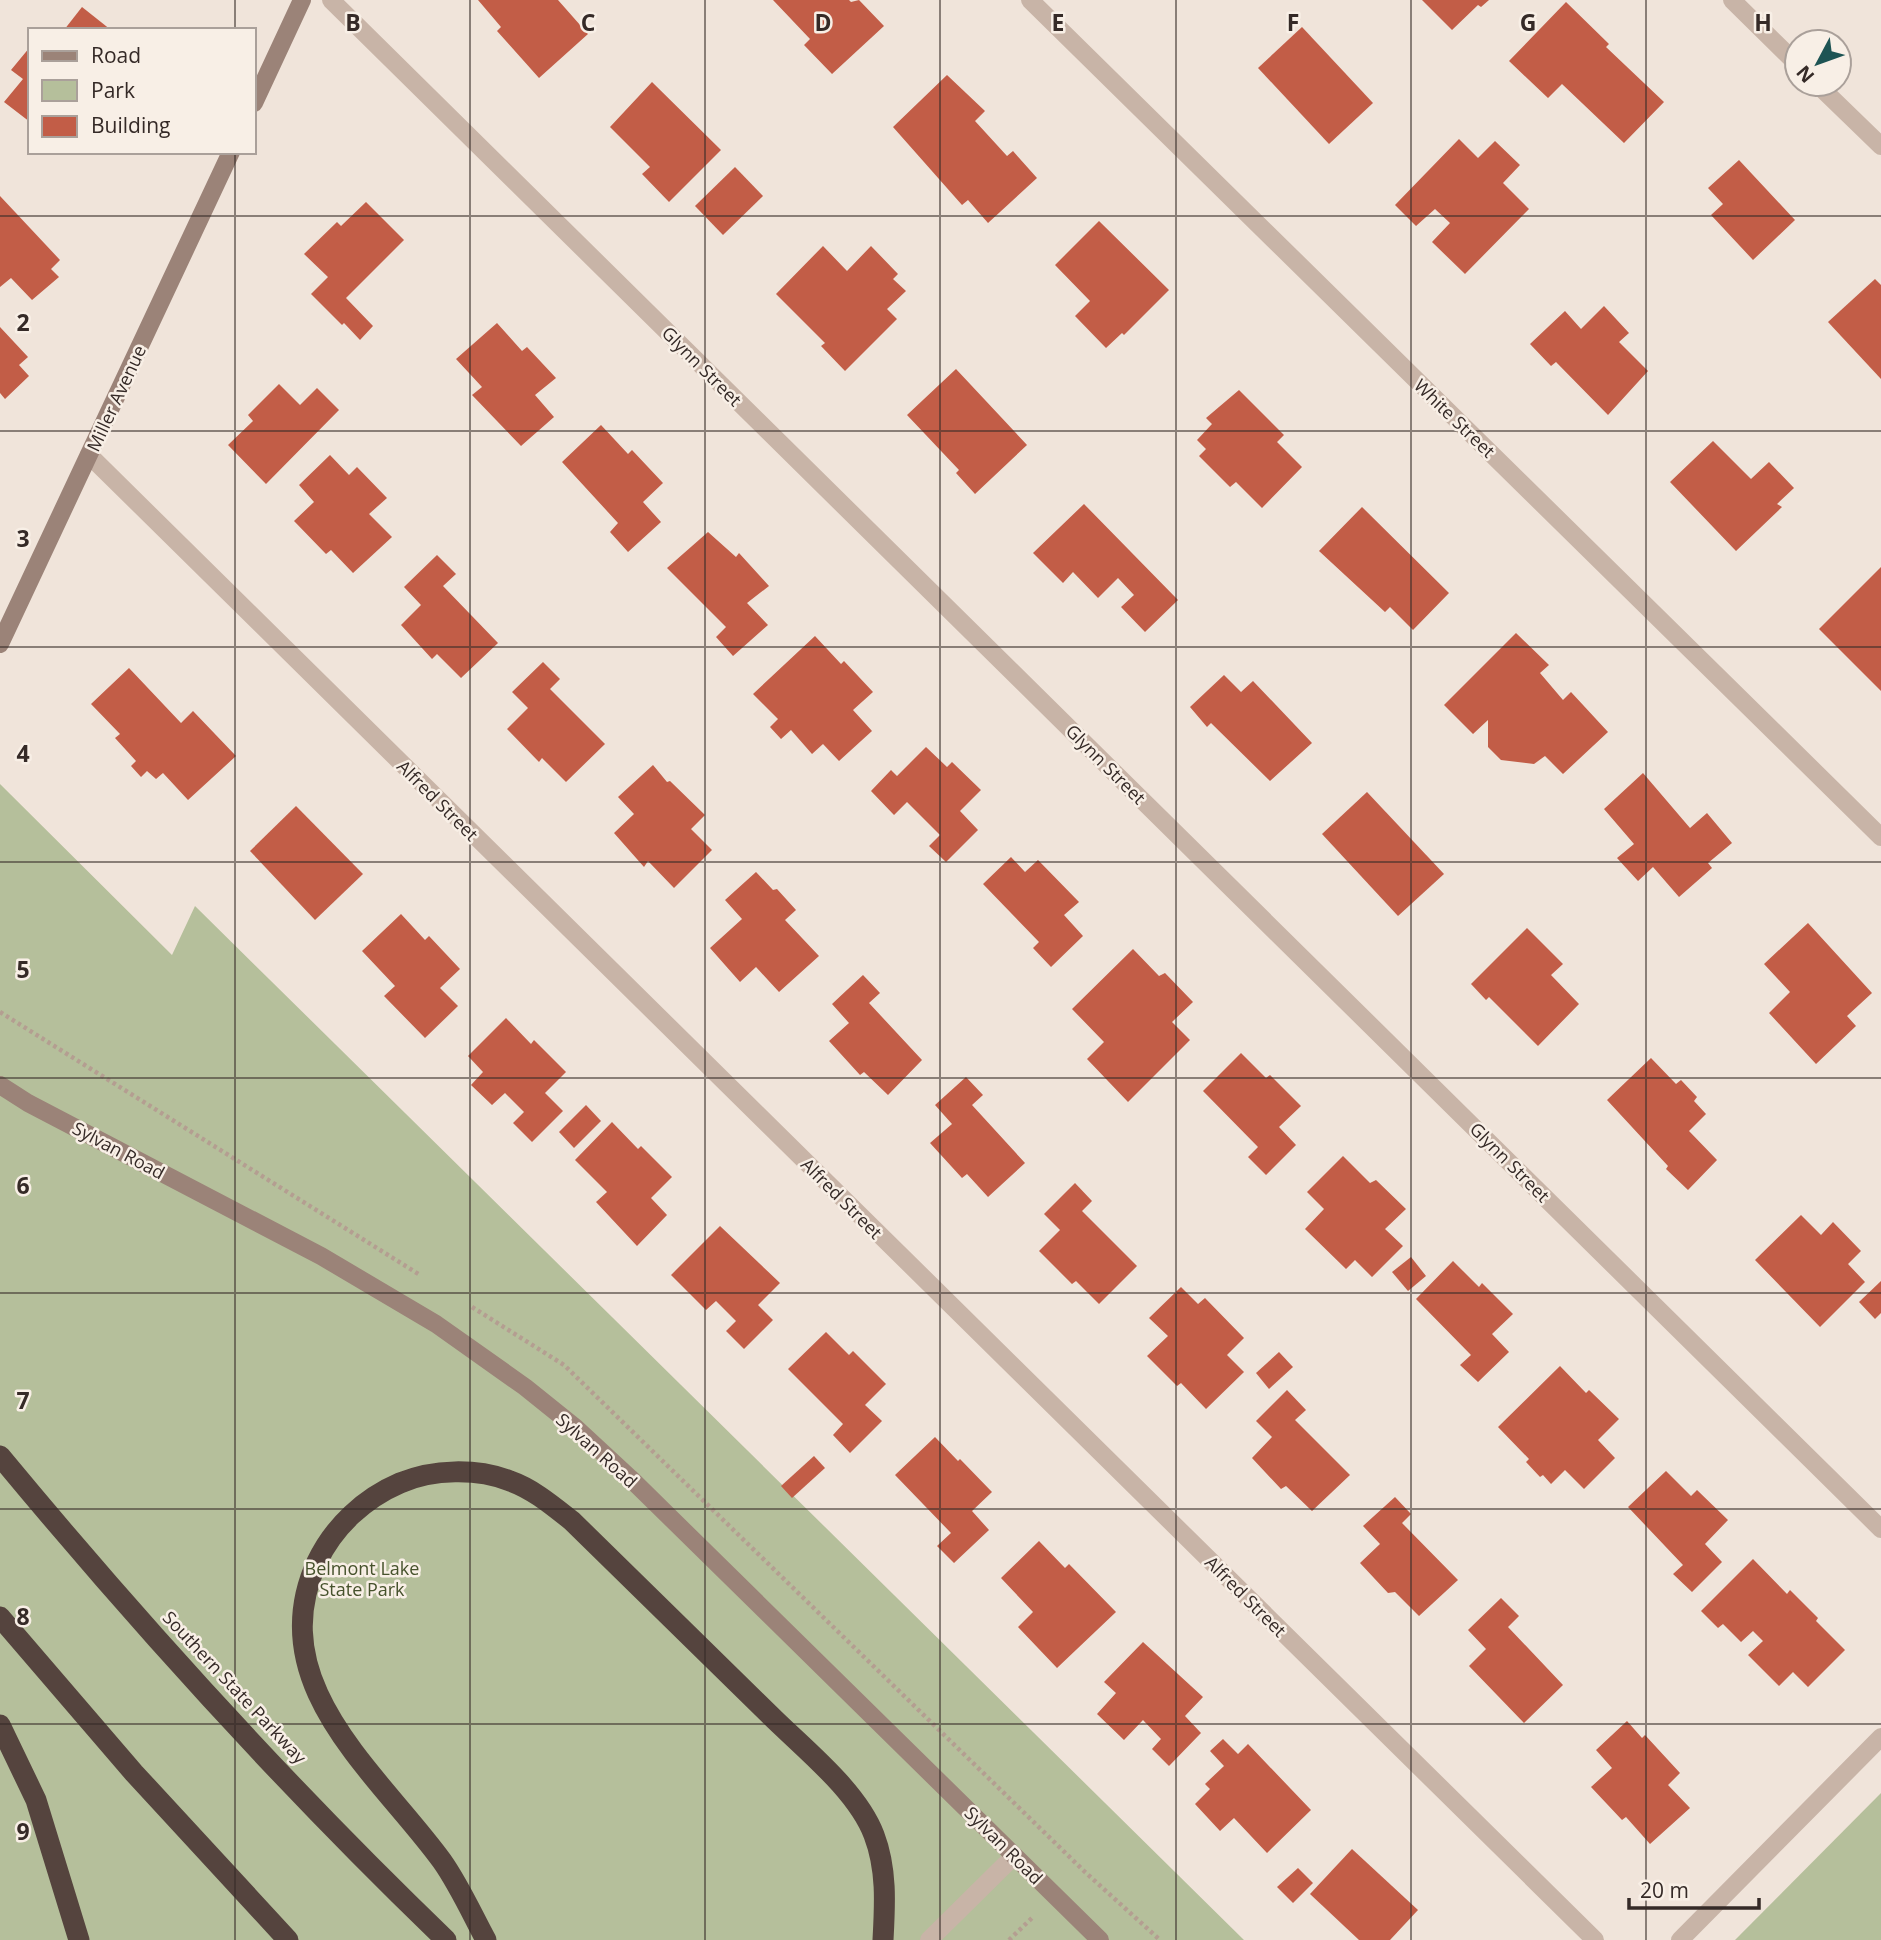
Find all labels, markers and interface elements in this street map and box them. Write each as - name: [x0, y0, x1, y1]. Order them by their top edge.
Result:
- text: B: [345, 6, 361, 38]
- text: C: [581, 6, 595, 38]
- text: D: [814, 6, 832, 38]
- text: E: [1052, 6, 1064, 38]
- text: F: [1287, 6, 1299, 38]
- text: G: [1520, 6, 1536, 38]
- text: H: [1754, 6, 1772, 38]
- legend: [28, 28, 256, 154]
- north arrow: [1783, 28, 1853, 98]
- text: Road: [91, 41, 141, 69]
- text: N: [1790, 60, 1820, 89]
- text: Park: [91, 76, 135, 104]
- text: Building: [91, 111, 170, 139]
- text: 2: [16, 306, 30, 338]
- street label: Glynn Street: [657, 321, 747, 411]
- street label: Miller Avenue: [81, 341, 151, 455]
- street label: White Street: [1409, 373, 1501, 463]
- text: 3: [16, 522, 30, 554]
- street label: Glynn Street: [1061, 719, 1151, 809]
- text: 4: [16, 737, 30, 769]
- street label: Alfred Street: [392, 754, 484, 846]
- text: 5: [16, 953, 30, 985]
- street label: Sylvan Road: [69, 1116, 169, 1184]
- street label: Glynn Street: [1465, 1117, 1555, 1207]
- street label: Alfred Street: [796, 1152, 888, 1244]
- text: 6: [16, 1169, 30, 1201]
- text: 7: [16, 1384, 30, 1416]
- street label: Sylvan Road: [551, 1407, 643, 1493]
- street label: Alfred Street: [1200, 1550, 1292, 1642]
- park label: Belmont Lake State Park: [305, 1556, 419, 1601]
- text: 8: [16, 1600, 30, 1632]
- street label: Southern State Parkway: [158, 1606, 313, 1769]
- street label: Sylvan Road: [960, 1801, 1048, 1889]
- text: 9: [16, 1815, 30, 1847]
- scale bar: [1629, 1867, 1758, 1911]
- text: 20 m: [1640, 1876, 1689, 1904]

